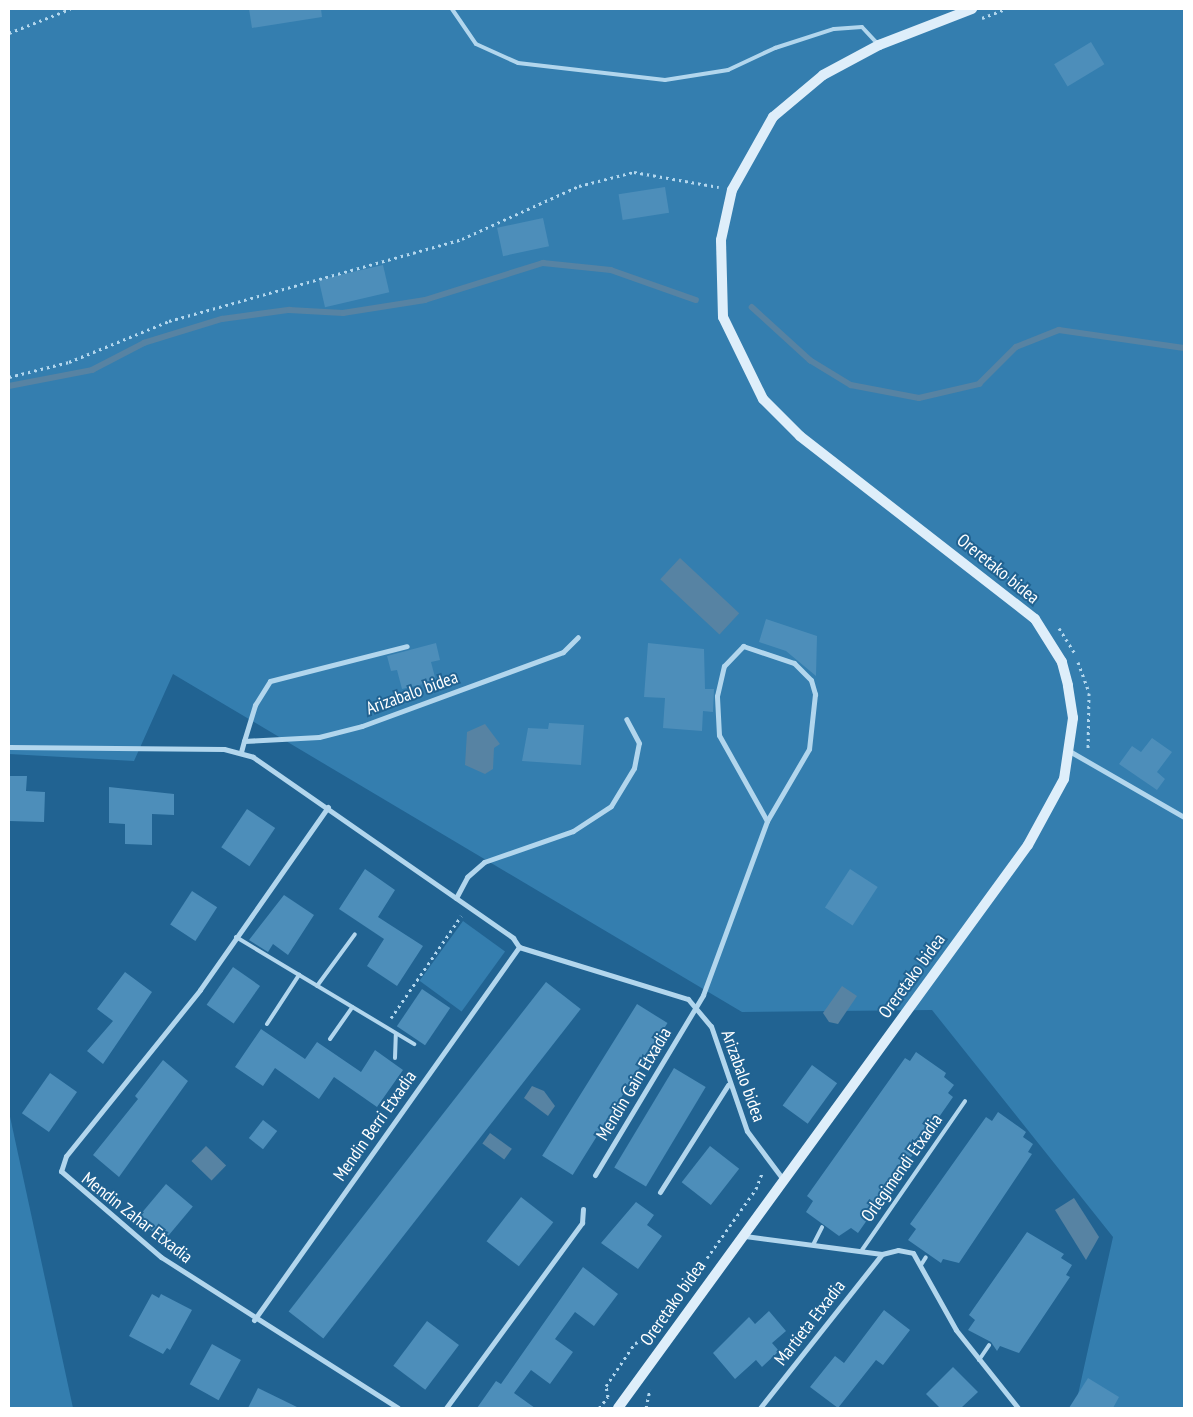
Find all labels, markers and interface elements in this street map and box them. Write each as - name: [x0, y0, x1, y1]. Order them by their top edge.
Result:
- street label: Oreretako bidea: [953, 529, 1043, 609]
- street label: Arizabalo bidea: [363, 666, 461, 720]
- street label: Oreretako bidea: [874, 929, 950, 1023]
- street label: Mendin Gain Etxadia: [592, 1024, 676, 1144]
- street label: Arizabalo bidea: [716, 1027, 770, 1125]
- street label: Mendin Berri Etxadia: [329, 1067, 421, 1185]
- street label: Orlegimendi Etxadia: [857, 1110, 947, 1226]
- street label: Mendin Zahar Etxadia: [77, 1168, 197, 1268]
- street label: Oreretako bidea: [636, 1256, 710, 1350]
- street label: Martieta Etxadia: [770, 1276, 850, 1370]

